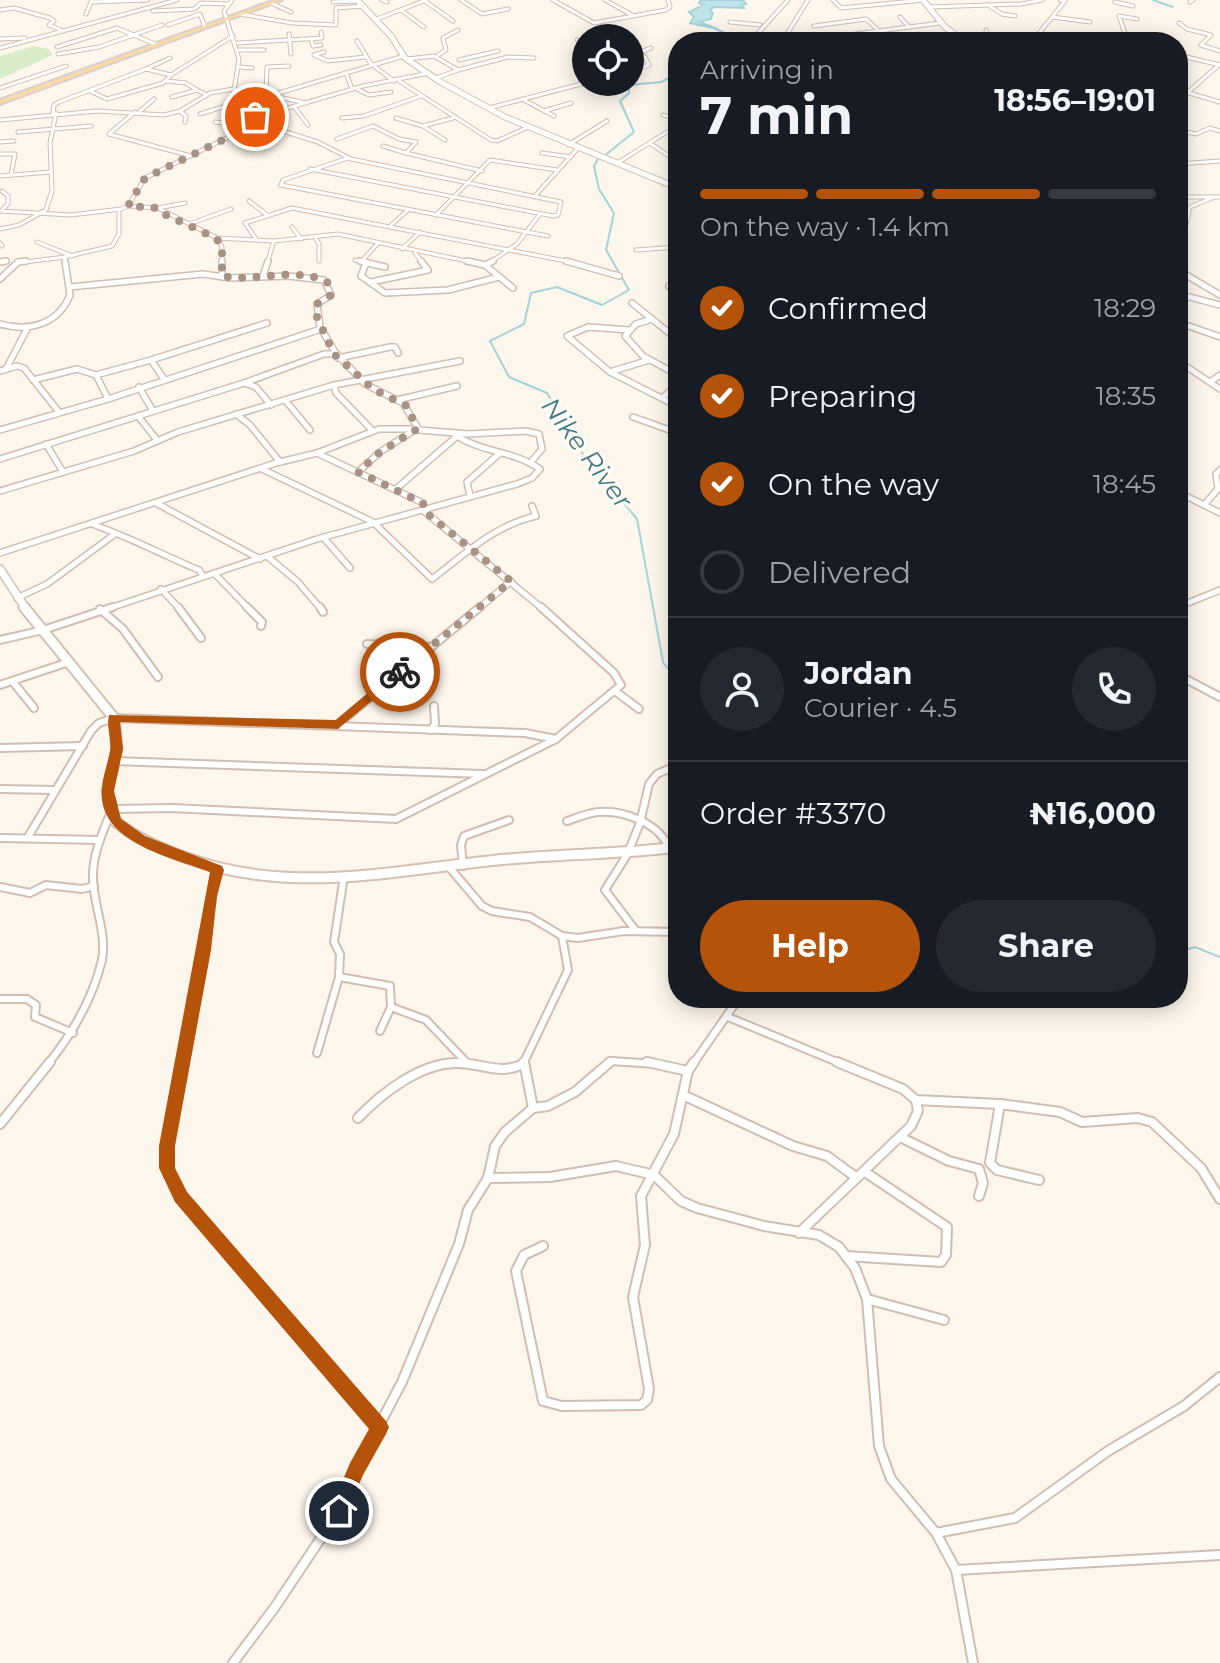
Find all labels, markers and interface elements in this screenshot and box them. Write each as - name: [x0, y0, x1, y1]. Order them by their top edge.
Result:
- map controls: [572, 24, 644, 96]
- button: locate: [572, 24, 644, 96]
- text: Arriving in: [700, 54, 834, 86]
- text: 18:56–19:01: [994, 82, 1156, 119]
- pin: [221, 83, 289, 151]
- text: 7 min: [700, 84, 853, 147]
- icon: bag: [233, 95, 277, 139]
- text: On the way · 1.4 km: [700, 211, 950, 243]
- icon: check: [700, 286, 744, 330]
- text: Confirmed: [768, 290, 928, 327]
- text: 18:29: [1094, 292, 1156, 324]
- icon: check: [700, 374, 744, 418]
- text: Preparing: [768, 378, 917, 415]
- text: 18:35: [1095, 380, 1156, 412]
- water label: Nike River: [535, 391, 640, 515]
- icon: check: [700, 462, 744, 506]
- text: On the way: [768, 466, 939, 503]
- text: 18:45: [1093, 468, 1156, 500]
- text: Delivered: [768, 554, 911, 591]
- courier: [360, 632, 440, 712]
- button: person: [700, 647, 784, 731]
- button: phone: [1072, 647, 1156, 731]
- icon: bike: [378, 650, 422, 694]
- text: Jordan: [804, 655, 913, 692]
- text: Courier · 4.5: [804, 692, 957, 724]
- text: Order #3370: [700, 795, 886, 832]
- text: ₦16,000: [1029, 795, 1156, 832]
- button: Help: [700, 900, 920, 992]
- button: Share: [936, 900, 1156, 992]
- pin: [305, 1477, 373, 1545]
- icon: home: [317, 1489, 361, 1533]

